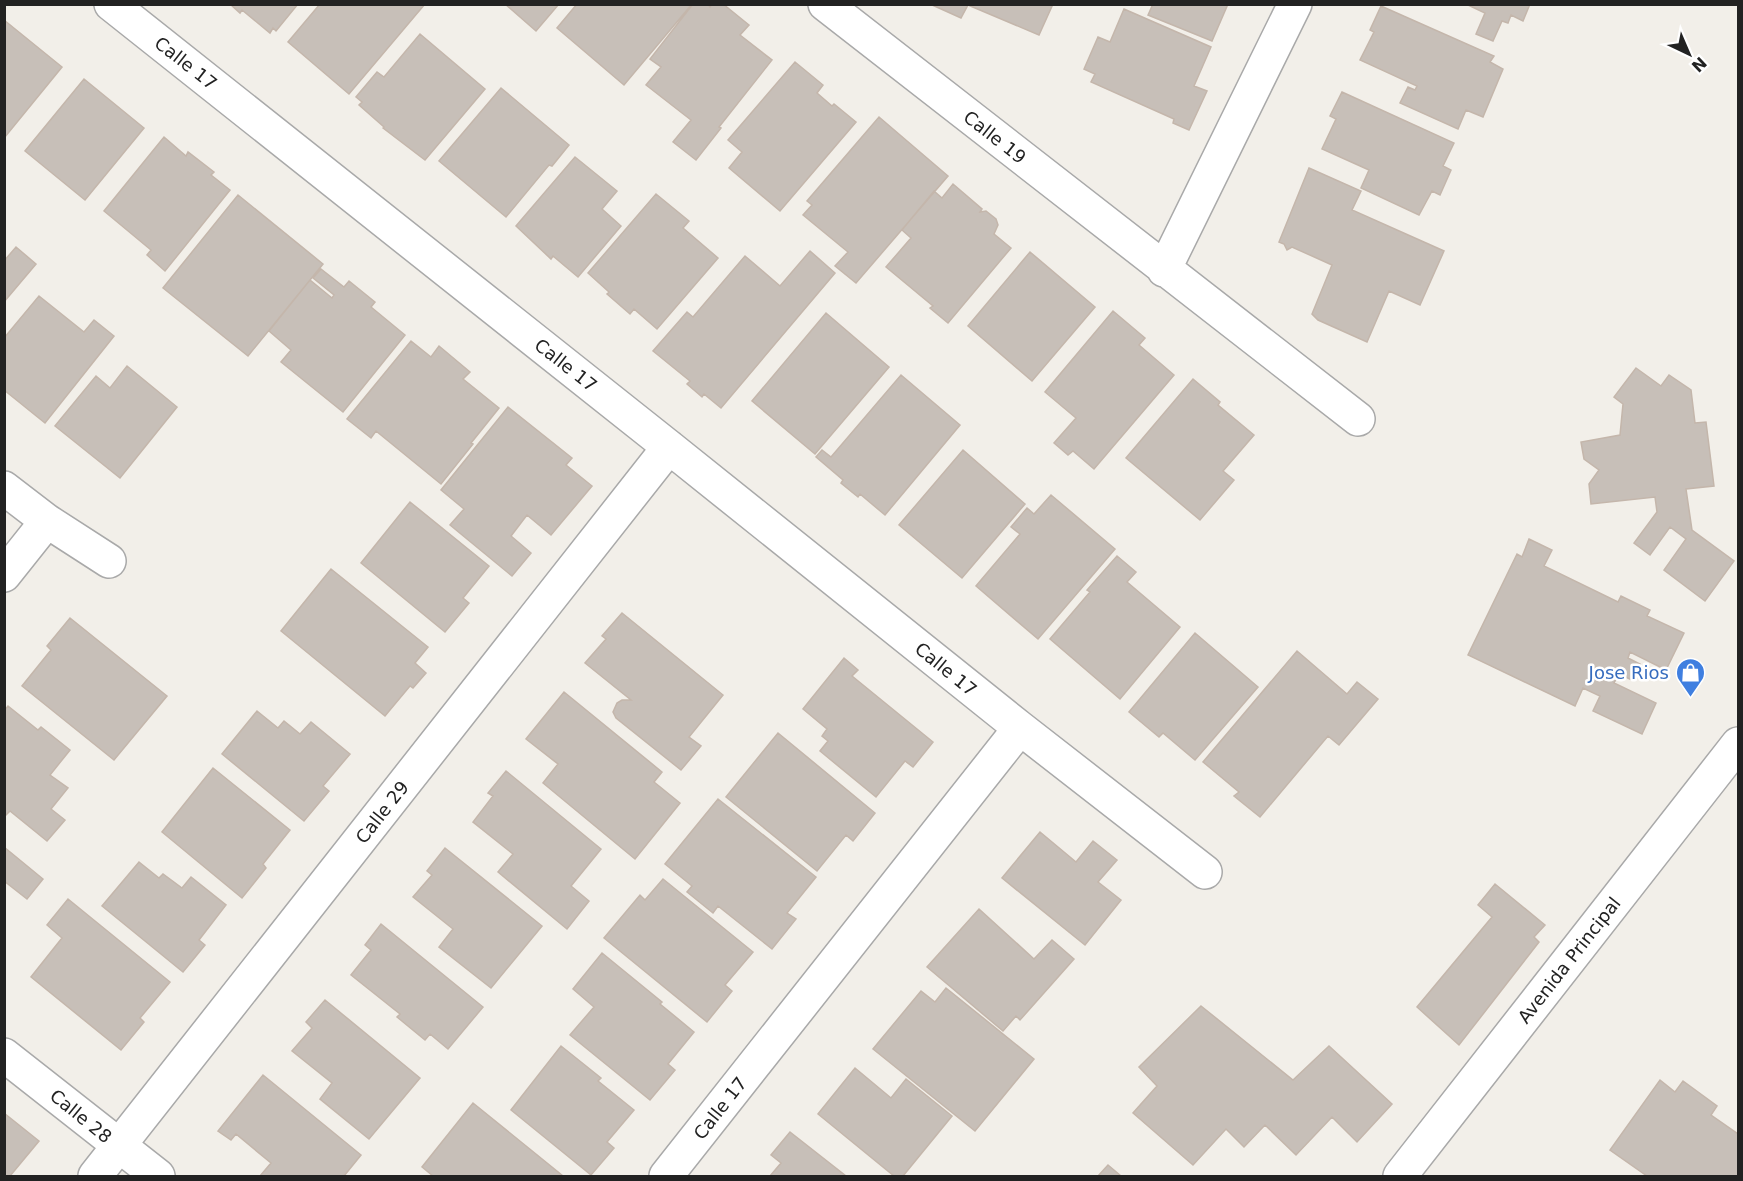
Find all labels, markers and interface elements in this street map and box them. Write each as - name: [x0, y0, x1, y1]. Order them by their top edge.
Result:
- north arrow: [1659, 24, 1719, 84]
- street label: Calle 17: [151, 32, 221, 94]
- text: N: [1688, 53, 1710, 76]
- street label: Calle 19: [960, 106, 1030, 168]
- street label: Calle 17: [531, 334, 601, 396]
- street label: Calle 17: [911, 638, 981, 700]
- shop icon: Jose Rios: [1674, 656, 1706, 698]
- place label: Jose Rios: [1588, 662, 1669, 683]
- street label: Calle 29: [351, 777, 413, 847]
- street label: Avenida Principal: [1513, 893, 1625, 1027]
- street label: Calle 17: [689, 1073, 751, 1143]
- street label: Calle 28: [46, 1085, 116, 1147]

